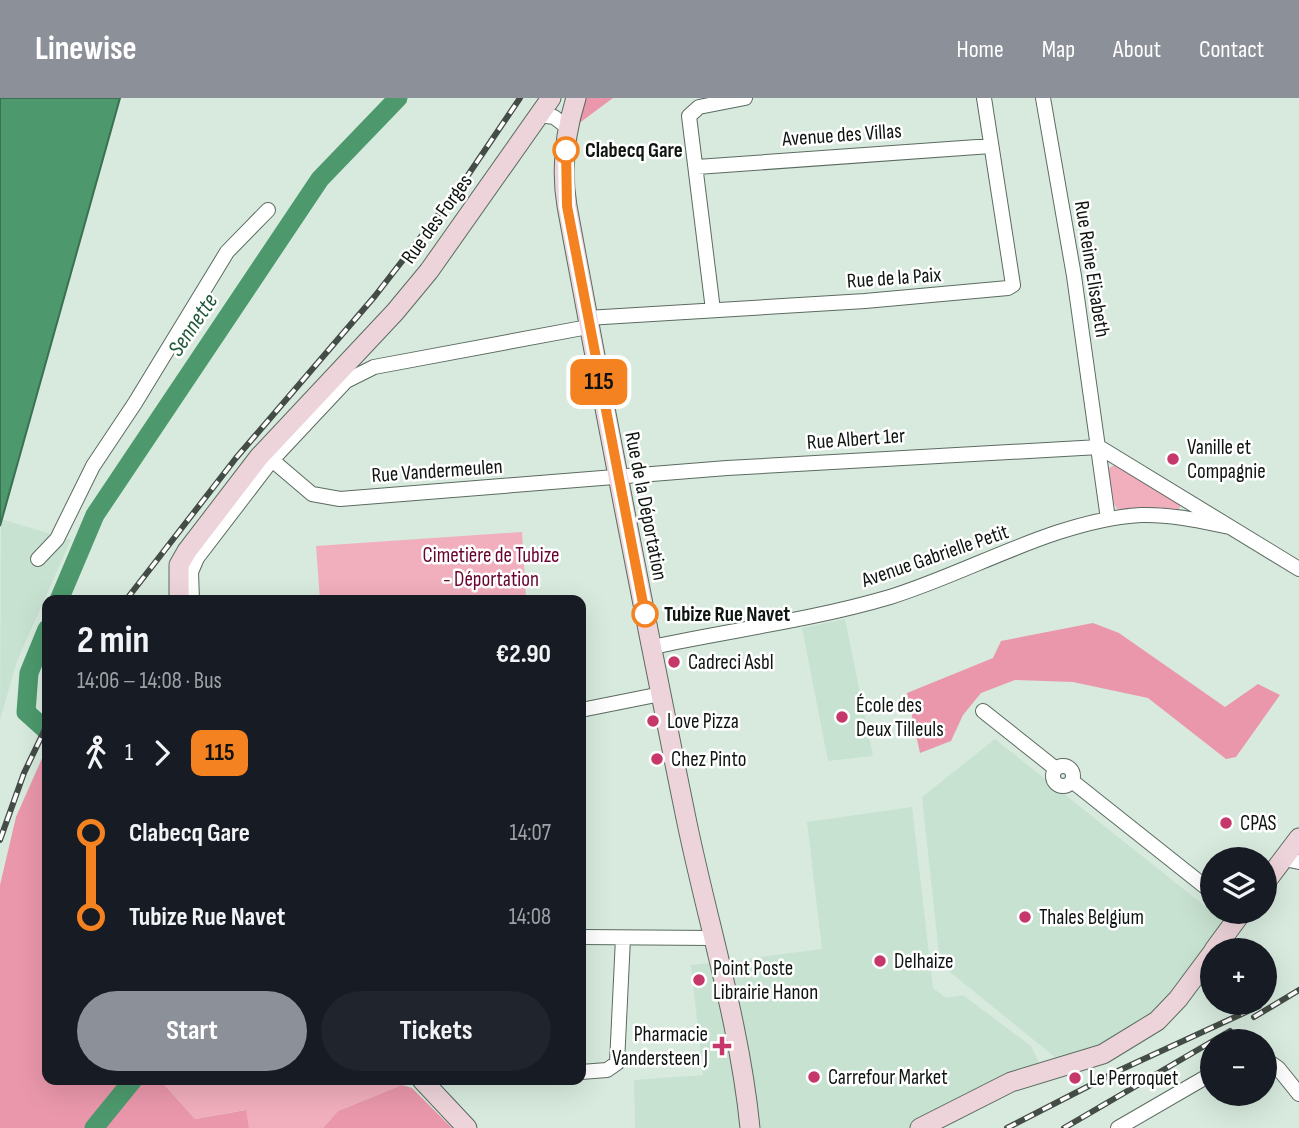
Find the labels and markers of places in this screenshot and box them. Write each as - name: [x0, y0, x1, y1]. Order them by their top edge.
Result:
- marker: Clabecq Gare: [553, 137, 579, 163]
- place label: Clabecq Gare: [585, 138, 683, 163]
- place label: Vanille et Compagnie: [1187, 435, 1266, 484]
- marker: Vanille et Compagnie: [1165, 451, 1181, 467]
- marker: Tubize Rue Navet: [632, 601, 658, 627]
- place label: Tubize Rue Navet: [664, 602, 790, 627]
- place label: Cadreci Asbl: [688, 650, 774, 675]
- marker: Cadreci Asbl: [666, 654, 682, 670]
- place label: École des Deux Tilleuls: [856, 693, 944, 742]
- place label: Love Pizza: [667, 709, 739, 734]
- marker: École des Deux Tilleuls: [834, 709, 850, 725]
- marker: Love Pizza: [645, 713, 661, 729]
- place label: Chez Pinto: [671, 747, 746, 772]
- marker: Chez Pinto: [649, 751, 665, 767]
- place label: CPAS: [1240, 811, 1277, 836]
- marker: CPAS: [1218, 815, 1234, 831]
- place label: Thales Belgium: [1039, 905, 1144, 930]
- marker: Thales Belgium: [1017, 909, 1033, 925]
- place label: Delhaize: [894, 949, 953, 974]
- marker: Delhaize: [872, 953, 888, 969]
- place label: Point Poste Librairie Hanon: [713, 956, 818, 1005]
- marker: Point Poste Librairie Hanon: [691, 972, 707, 988]
- place label: Pharmacie Vandersteen J: [612, 1022, 708, 1071]
- marker: Pharmacie Vandersteen J: [714, 1038, 730, 1054]
- place label: Carrefour Market: [828, 1065, 948, 1090]
- place label: Le Perroquet: [1089, 1066, 1178, 1091]
- marker: Carrefour Market: [806, 1069, 822, 1085]
- marker: Le Perroquet: [1067, 1070, 1083, 1086]

